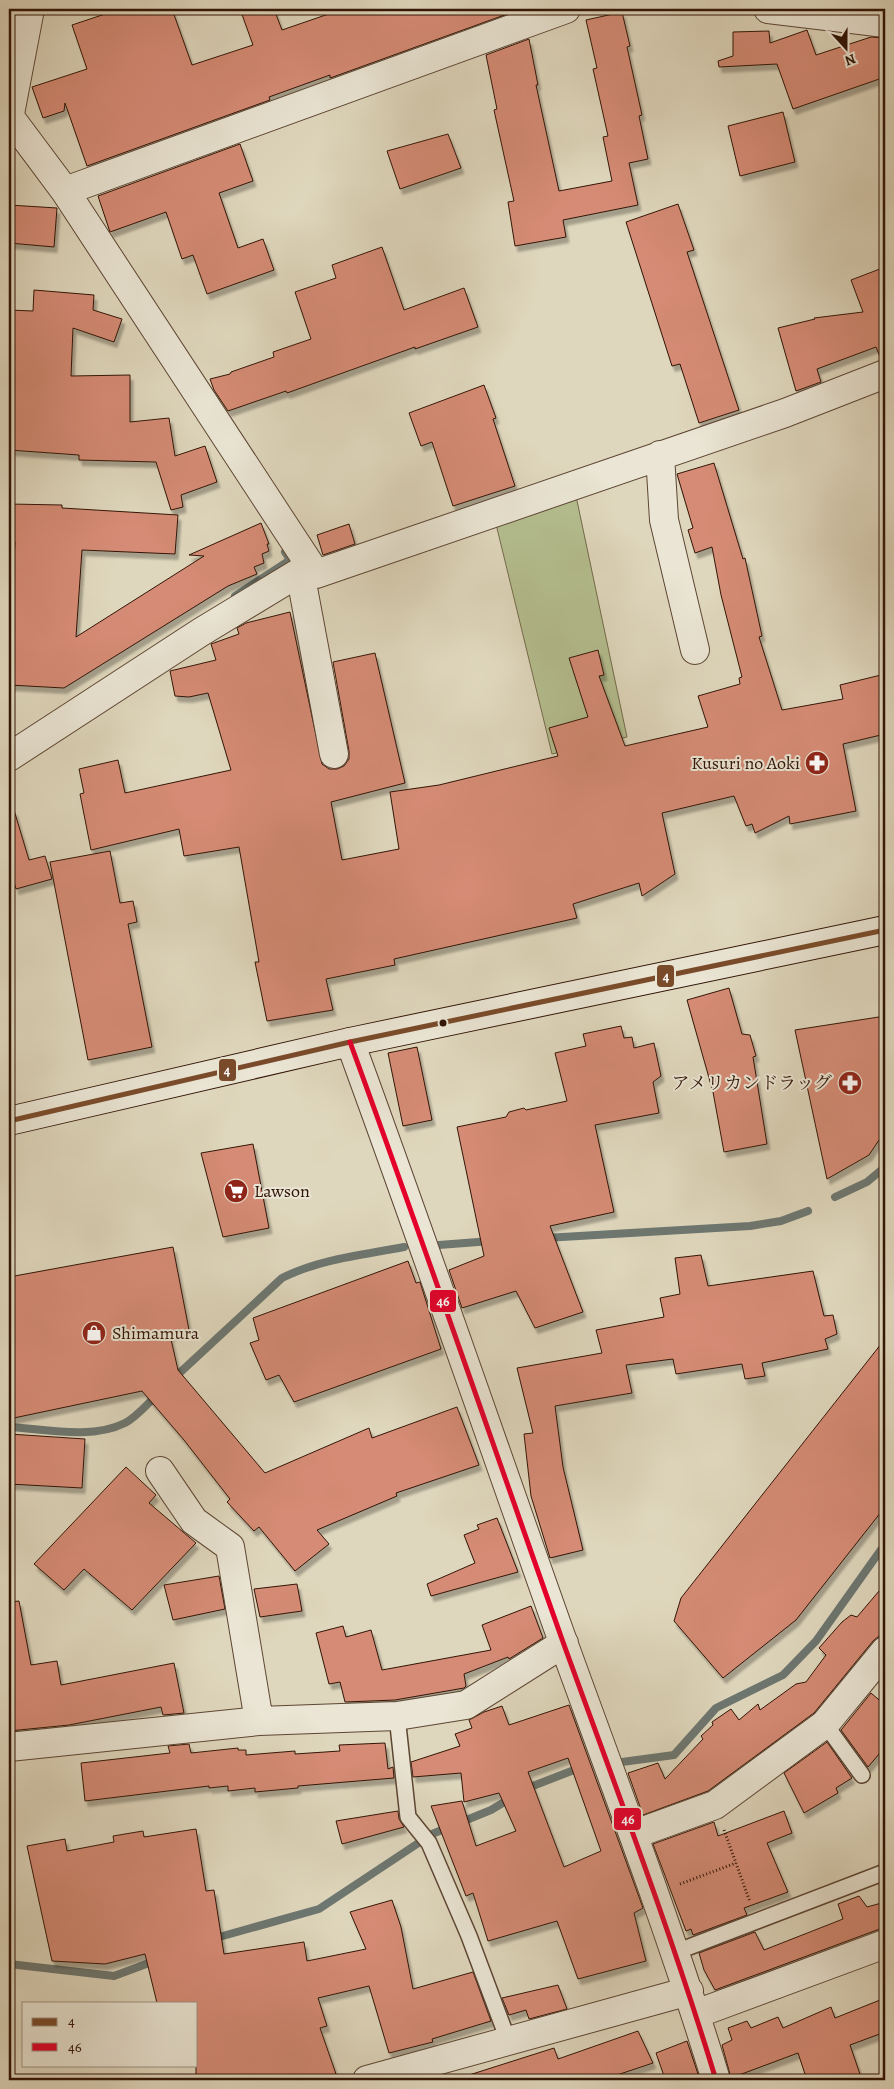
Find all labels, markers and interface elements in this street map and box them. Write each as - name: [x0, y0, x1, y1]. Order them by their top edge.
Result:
- north arrow: [822, 22, 872, 72]
- text: N: [842, 49, 859, 70]
- pharmacy icon: Kusuri no Aoki: [804, 750, 830, 776]
- place label: Kusuri no Aoki: [691, 751, 800, 775]
- line badge: 4: [656, 964, 675, 988]
- text: 4: [663, 967, 670, 986]
- unlabelled marker: [438, 1018, 448, 1028]
- line badge: 4: [218, 1058, 237, 1082]
- text: 4: [224, 1061, 231, 1080]
- pharmacy icon: アメリカンドラッグ: [837, 1070, 863, 1096]
- place label: アメリカンドラッグ: [672, 1071, 832, 1095]
- supermarket icon: Lawson: [223, 1178, 249, 1204]
- place label: Lawson: [254, 1179, 310, 1203]
- line badge: 46: [429, 1289, 457, 1313]
- text: 46: [436, 1292, 450, 1311]
- shop icon: Shimamura: [81, 1320, 107, 1346]
- place label: Shimamura: [112, 1321, 200, 1345]
- line badge: 46: [613, 1807, 642, 1831]
- text: 46: [621, 1810, 635, 1829]
- legend: [22, 2002, 198, 2066]
- text: 4: [68, 2011, 75, 2031]
- text: 46: [68, 2037, 82, 2057]

